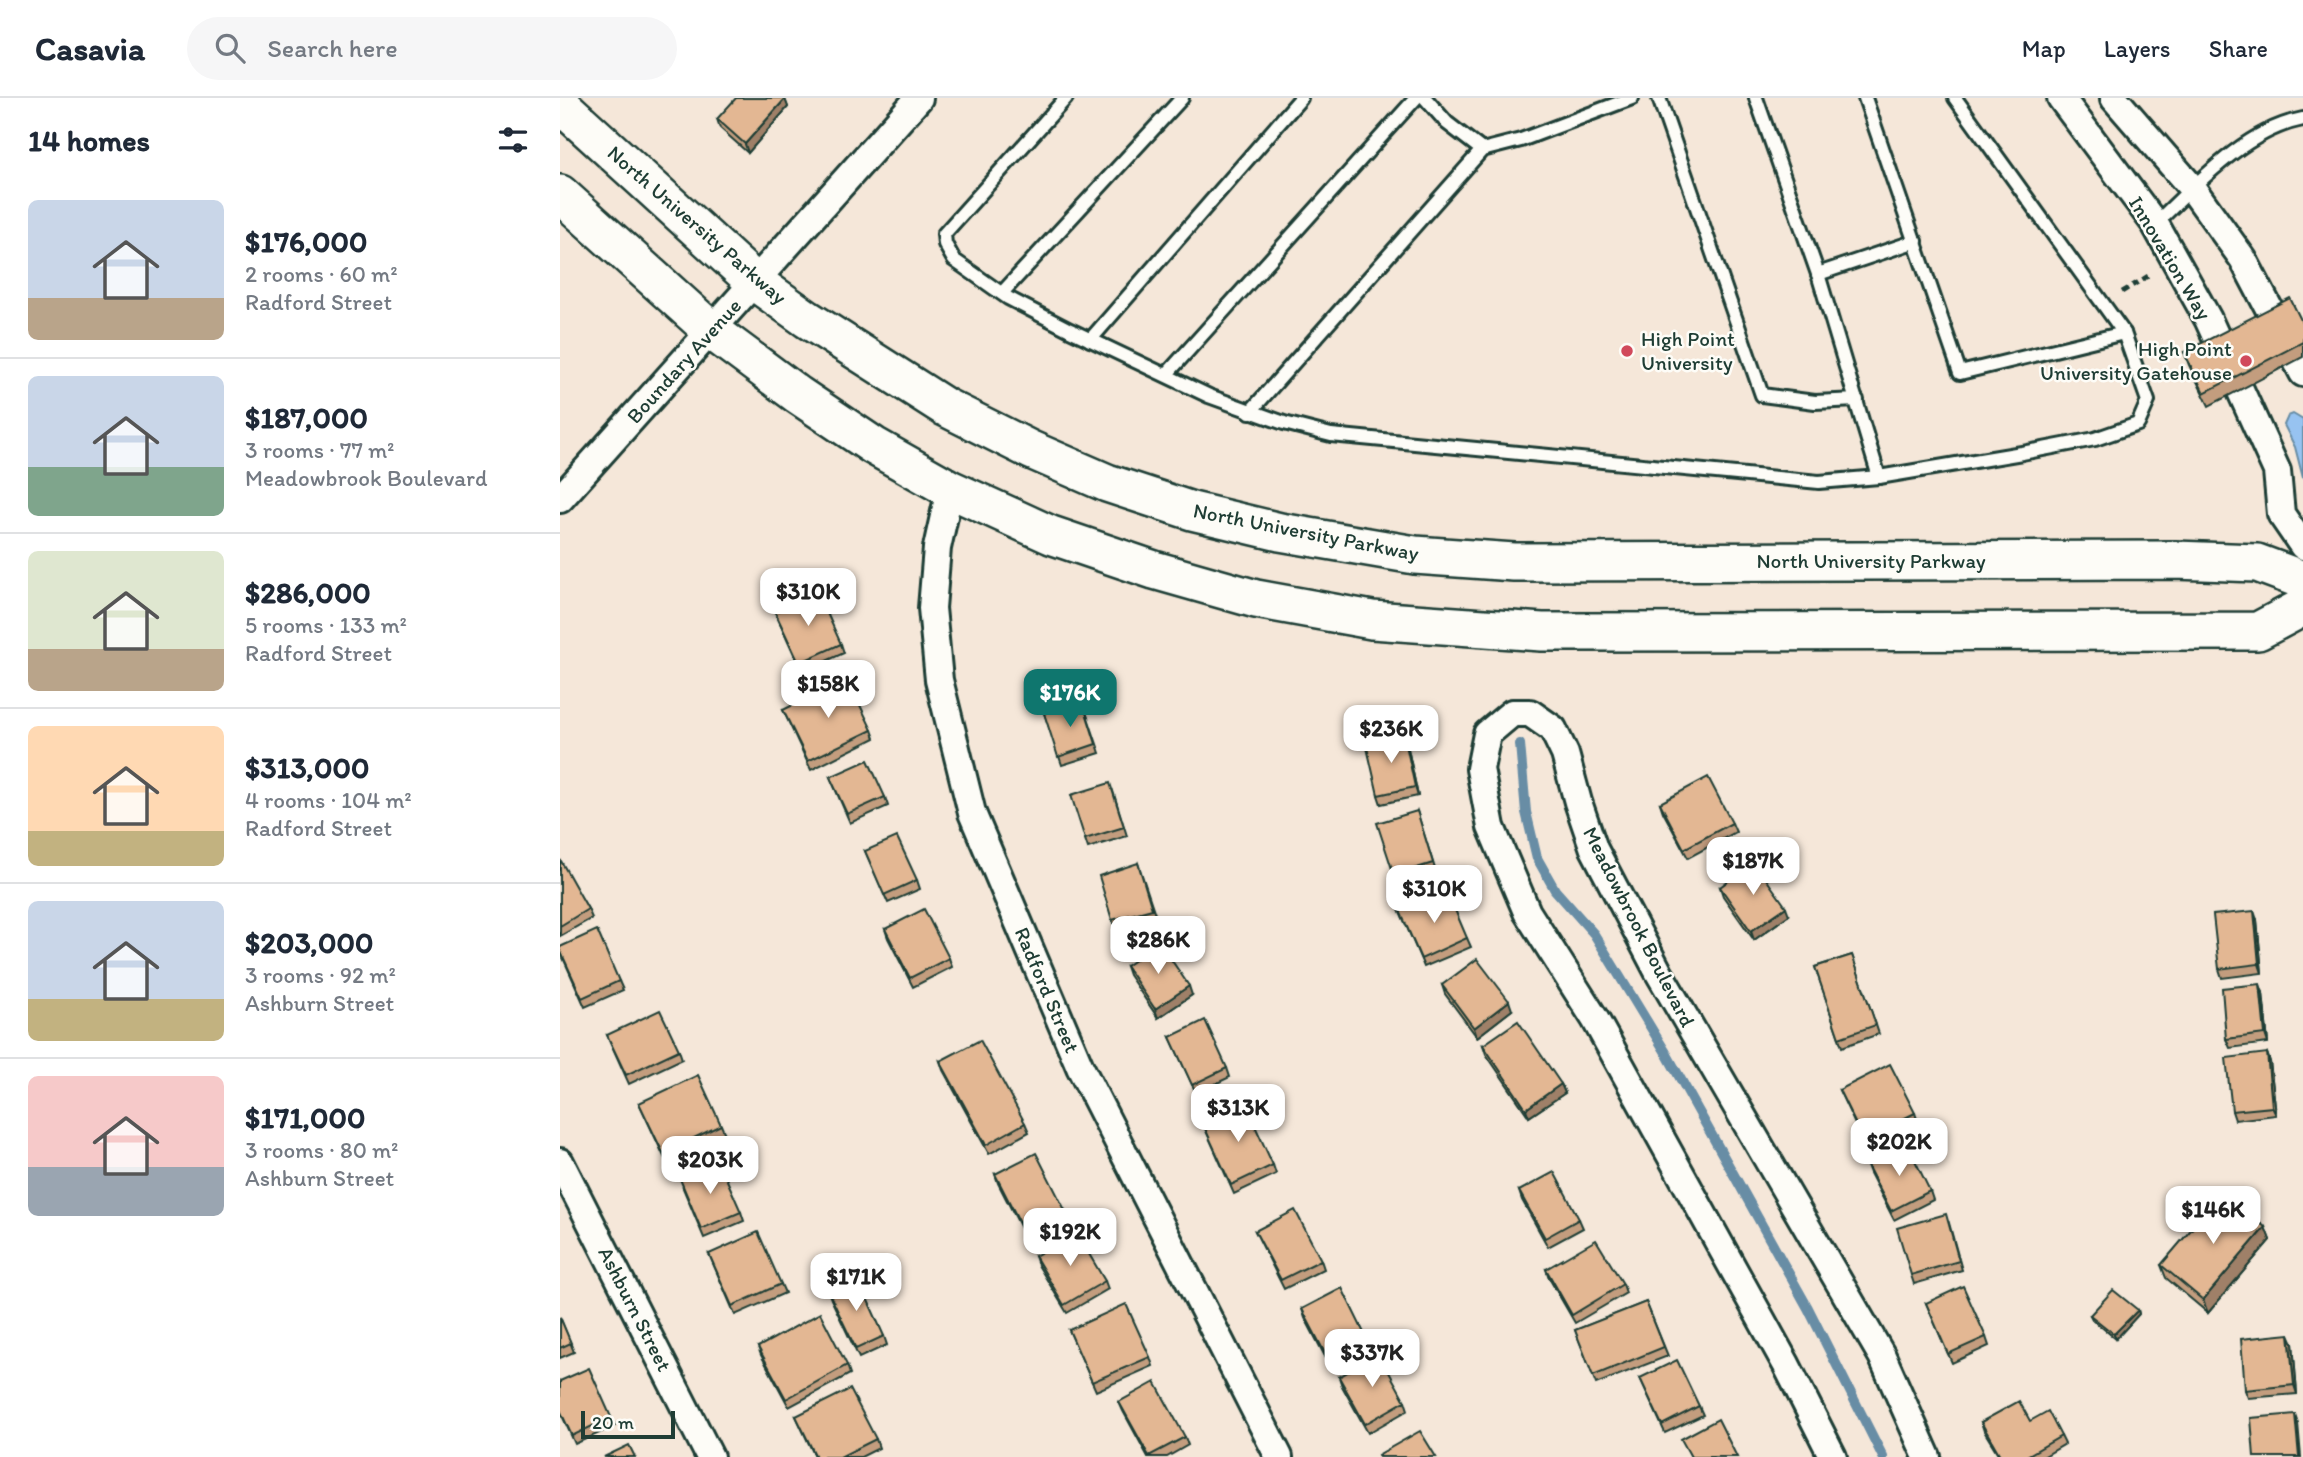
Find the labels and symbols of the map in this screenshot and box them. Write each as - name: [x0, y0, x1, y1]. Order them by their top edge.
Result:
- street label: North University Parkway: [603, 140, 792, 309]
- street label: Innovation Way: [2124, 191, 2217, 324]
- street label: Boundary Avenue: [621, 293, 746, 428]
- place label: High Point University: [1641, 326, 1735, 375]
- place label: High Point University Gatehouse: [2040, 336, 2232, 385]
- marker: High Point University: [1619, 343, 1635, 359]
- marker: High Point University Gatehouse: [2238, 353, 2254, 369]
- street label: North University Parkway: [1191, 497, 1421, 566]
- street label: North University Parkway: [1756, 548, 1986, 573]
- pin: $310K: [759, 568, 857, 628]
- pin: $158K: [779, 660, 877, 720]
- pin: $176K: [1021, 670, 1119, 729]
- pin: $236K: [1342, 706, 1440, 765]
- street label: Meadowbrook Boulevard: [1578, 822, 1701, 1032]
- pin: $187K: [1704, 838, 1802, 897]
- pin: $310K: [1385, 866, 1483, 925]
- pin: $286K: [1109, 916, 1207, 976]
- street label: Radford Street: [1010, 923, 1085, 1057]
- pin: $313K: [1189, 1084, 1287, 1144]
- pin: $202K: [1850, 1118, 1948, 1178]
- pin: $203K: [661, 1136, 759, 1196]
- pin: $146K: [2164, 1186, 2262, 1246]
- pin: $192K: [1021, 1208, 1119, 1268]
- street label: Ashburn Street: [593, 1242, 678, 1375]
- pin: $171K: [807, 1254, 905, 1313]
- pin: $337K: [1323, 1330, 1421, 1389]
- scale bar: [581, 1408, 676, 1440]

